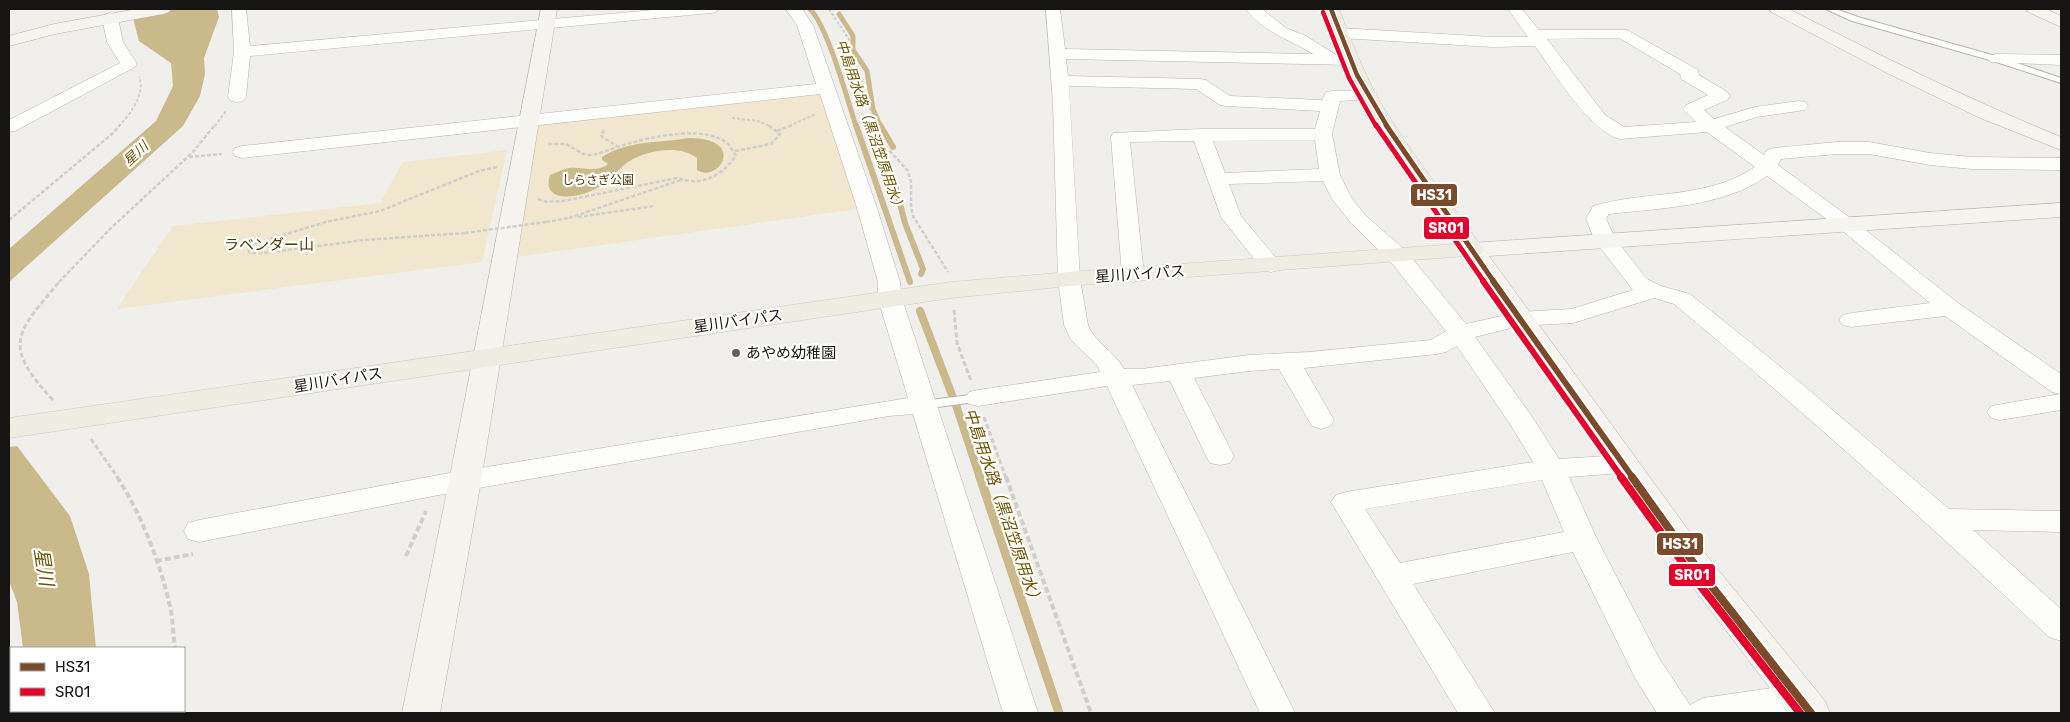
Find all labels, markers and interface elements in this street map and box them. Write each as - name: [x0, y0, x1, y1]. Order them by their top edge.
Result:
- water label: 中島用水路（黒沼笠原用水）: [832, 37, 908, 215]
- water label: 星川: [120, 137, 153, 170]
- park label: しらさぎ公園: [562, 173, 634, 187]
- line badge: HS31: [1410, 183, 1458, 207]
- text: HS31: [1416, 187, 1452, 204]
- line badge: SR01: [1423, 216, 1470, 240]
- text: SR01: [1428, 220, 1464, 237]
- park label: ラベンダー山: [224, 236, 314, 254]
- street label: 星川バイパス: [1095, 262, 1185, 286]
- street label: 星川バイパス: [692, 306, 784, 336]
- place label: あやめ幼稚園: [746, 344, 836, 362]
- marker: あやめ幼稚園: [730, 347, 742, 359]
- street label: 星川バイパス: [292, 364, 384, 396]
- water label: 中島用水路（黒沼笠原用水）: [960, 406, 1046, 608]
- line badge: HS31: [1656, 532, 1704, 556]
- text: HS31: [1662, 536, 1698, 553]
- water label: 星川: [30, 546, 59, 590]
- line badge: SR01: [1668, 563, 1716, 587]
- text: SR01: [1674, 567, 1710, 584]
- legend: [10, 647, 185, 712]
- text: HS31: [55, 658, 90, 676]
- text: SR01: [55, 683, 90, 701]

